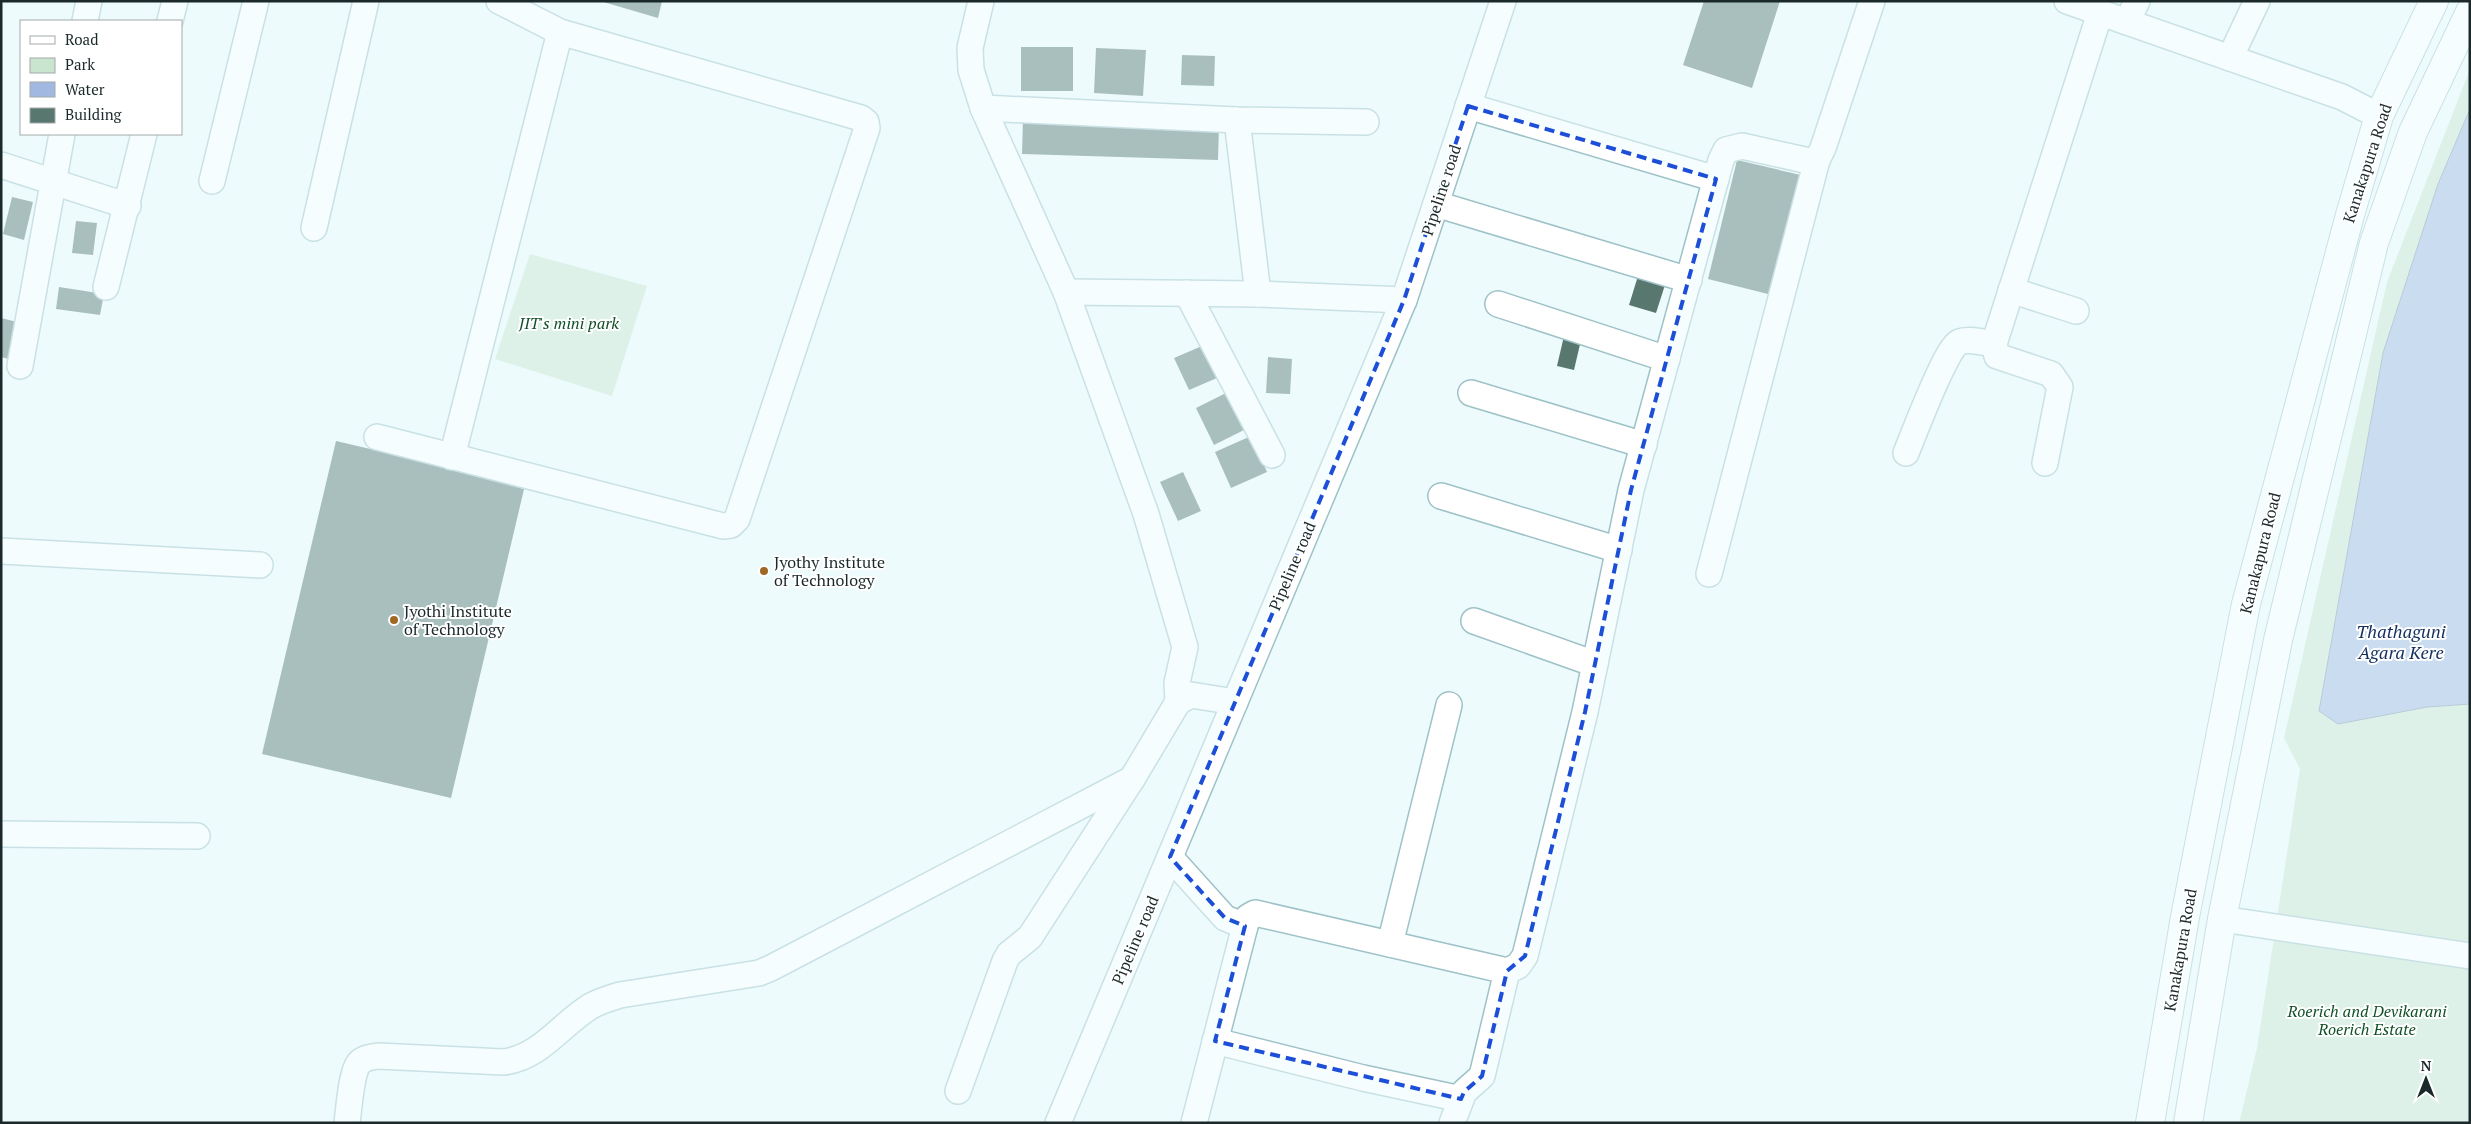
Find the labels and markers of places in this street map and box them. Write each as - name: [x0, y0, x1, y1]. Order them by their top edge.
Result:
- place label: Jyothy Institute of Technology: [774, 551, 885, 591]
- marker: Jyothy Institute of Technology: [758, 565, 770, 577]
- place label: Jyothi Institute of Technology: [404, 600, 512, 640]
- marker: Jyothi Institute of Technology: [388, 614, 400, 626]

